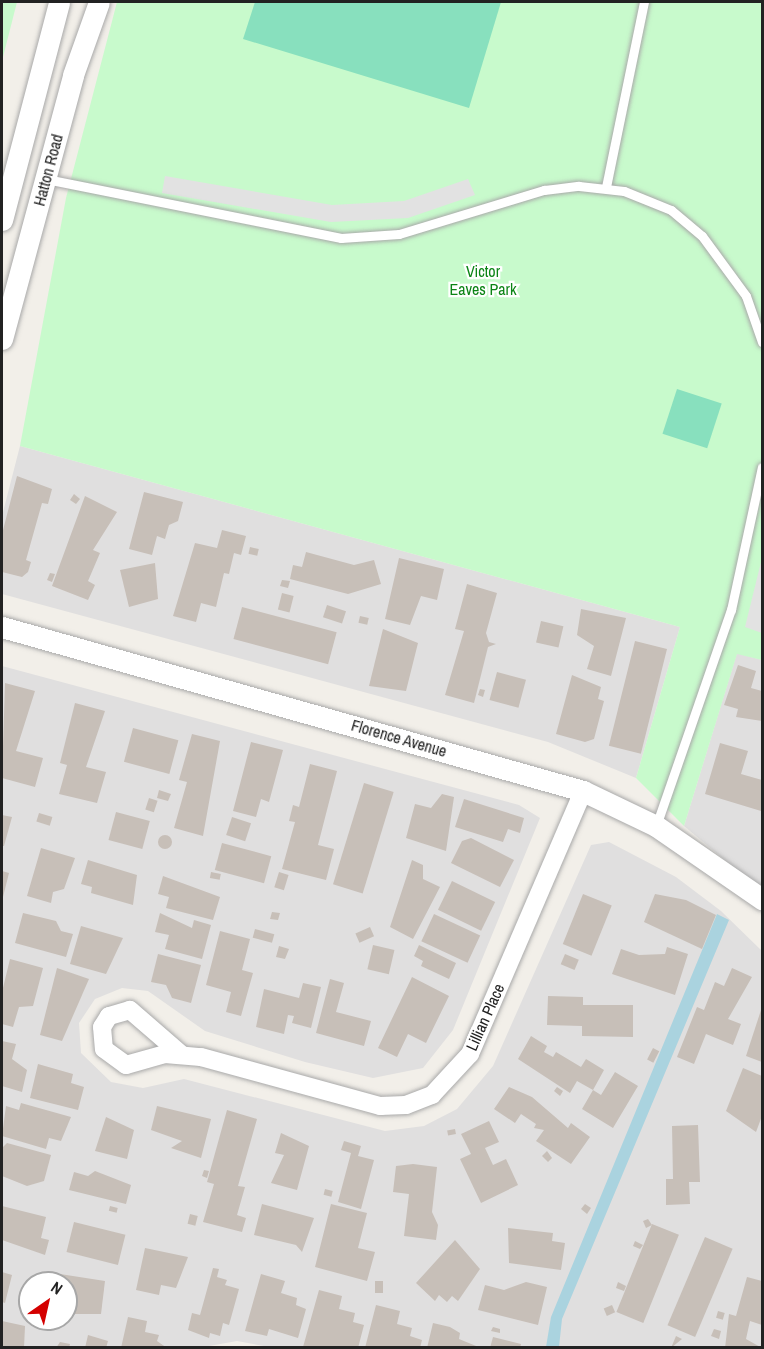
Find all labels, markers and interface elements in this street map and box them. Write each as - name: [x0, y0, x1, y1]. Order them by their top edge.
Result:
- street label: Hatton Road: [29, 132, 67, 208]
- park label: Victor Eaves Park: [449, 261, 517, 299]
- street label: Florence Avenue: [349, 715, 449, 761]
- street label: Lillian Place: [462, 980, 508, 1054]
- north arrow: [18, 1271, 78, 1331]
- text: N: [47, 1276, 67, 1300]

